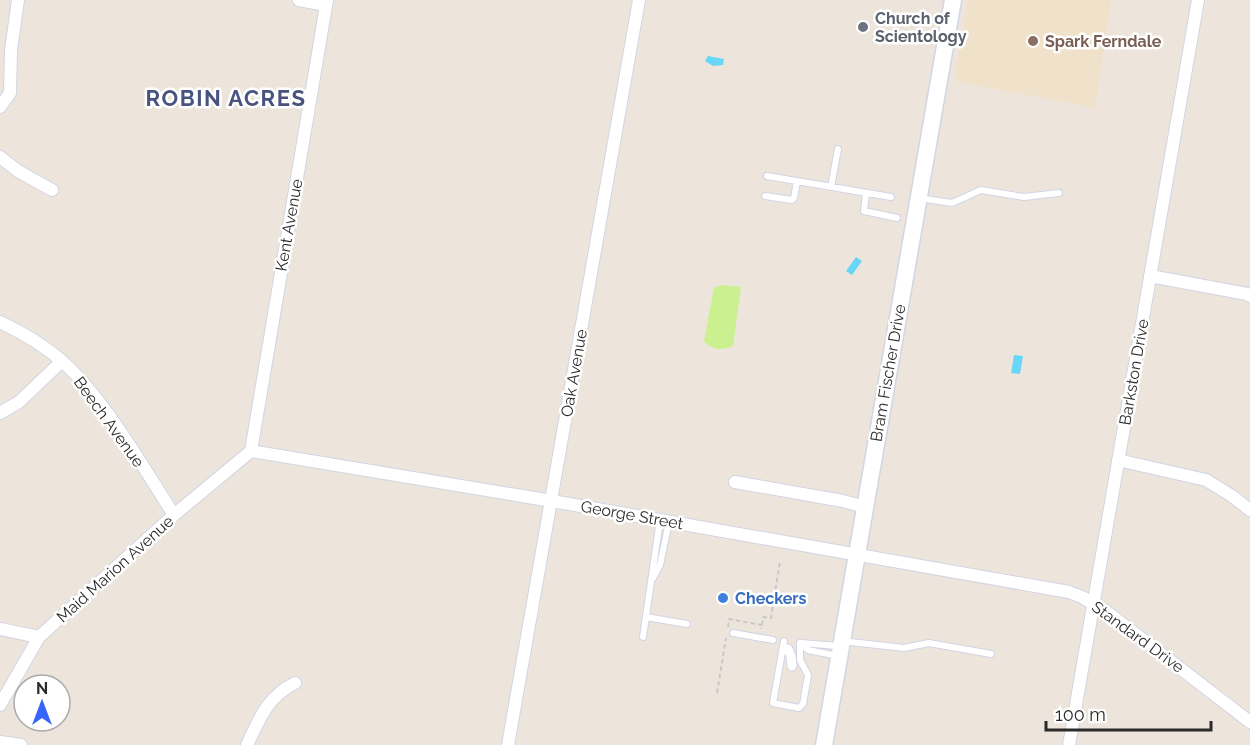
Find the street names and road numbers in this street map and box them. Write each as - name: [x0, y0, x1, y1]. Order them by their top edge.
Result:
- street label: Kent Avenue: [272, 177, 306, 273]
- street label: Bram Fischer Drive: [867, 303, 909, 443]
- street label: Barkston Drive: [1115, 317, 1153, 427]
- street label: Oak Avenue: [557, 328, 591, 418]
- street label: Beech Avenue: [70, 373, 148, 471]
- street label: George Street: [579, 497, 685, 533]
- street label: Maid Marion Avenue: [53, 512, 177, 626]
- street label: Standard Drive: [1088, 597, 1188, 677]

